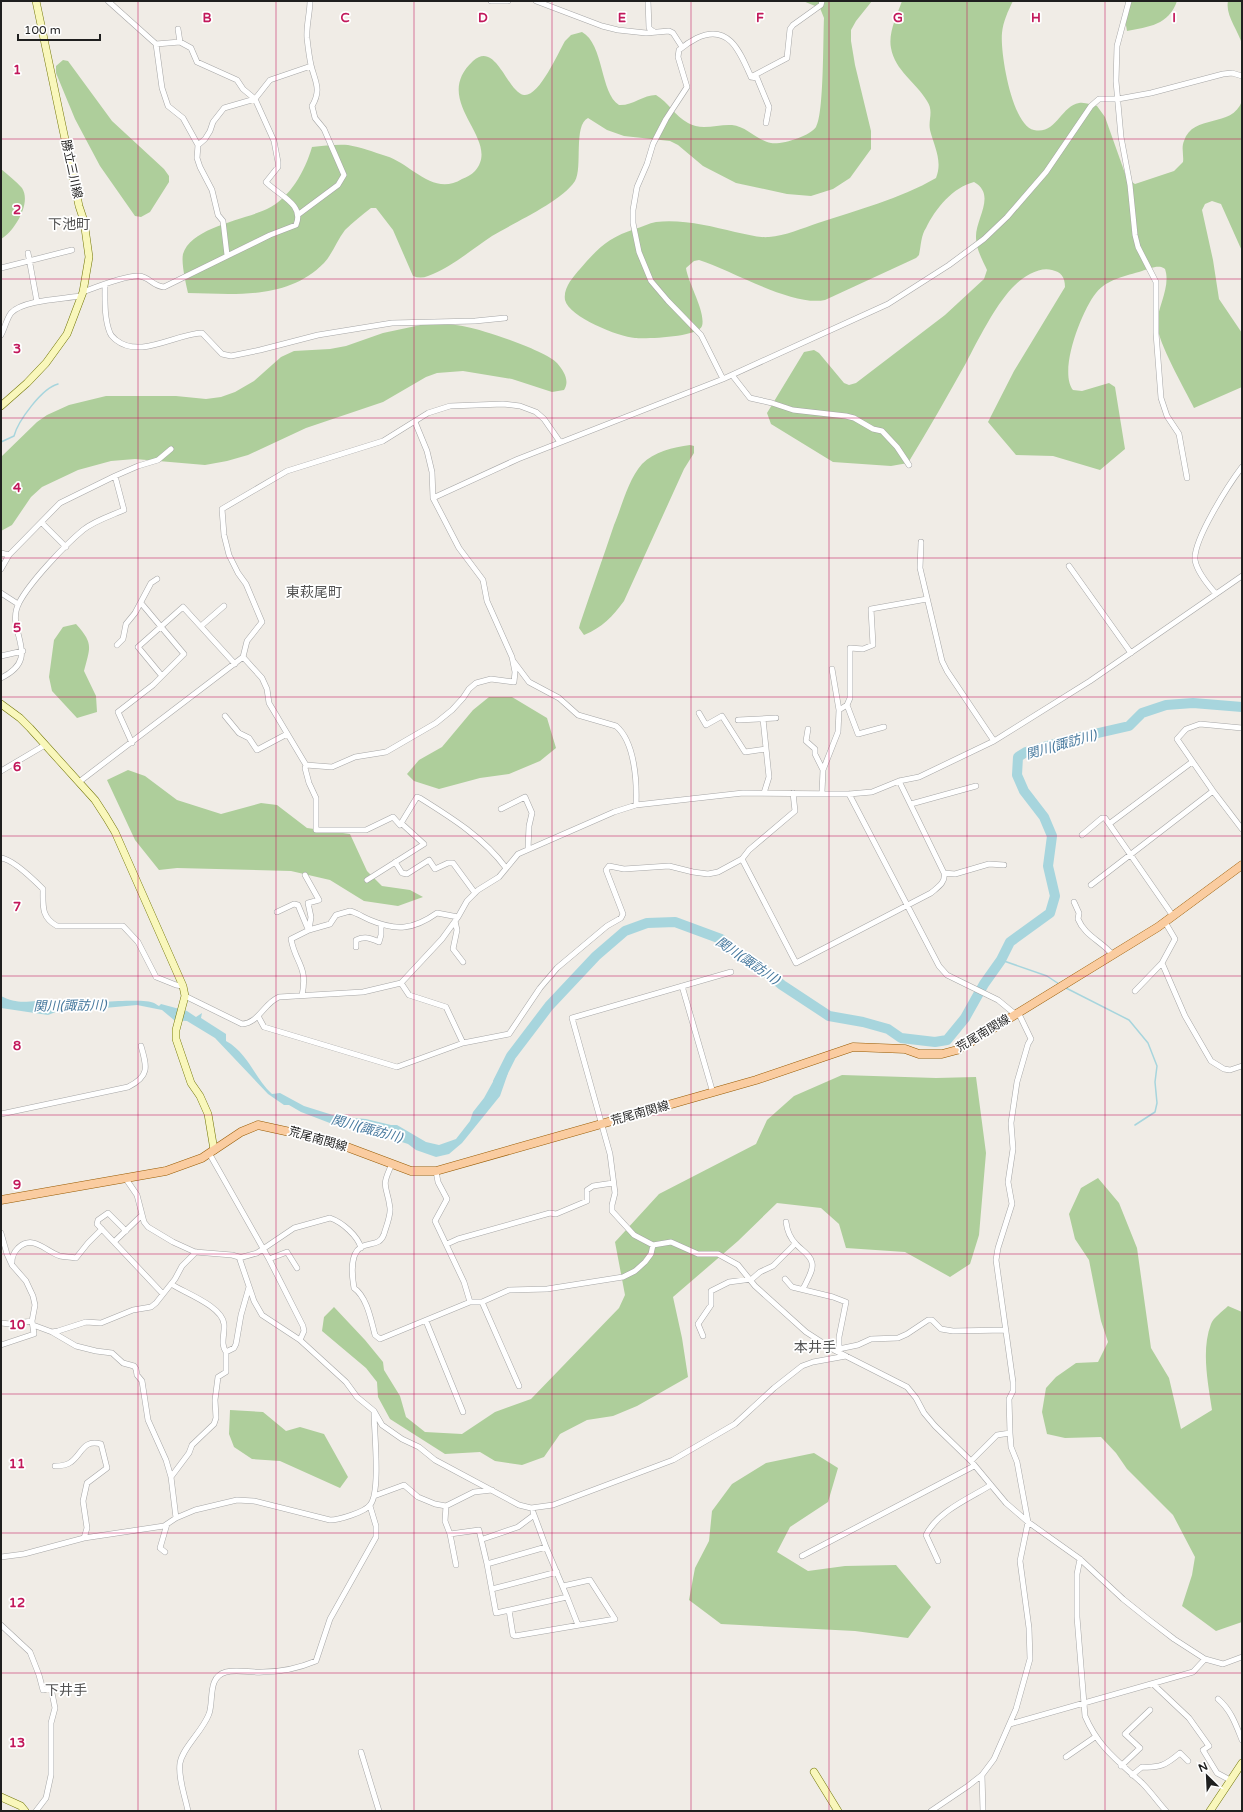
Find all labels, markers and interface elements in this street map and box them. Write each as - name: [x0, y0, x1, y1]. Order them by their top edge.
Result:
- text: B: [202, 10, 212, 26]
- text: C: [340, 10, 350, 26]
- text: D: [478, 10, 488, 26]
- text: E: [618, 10, 626, 26]
- text: F: [756, 10, 764, 26]
- text: G: [893, 10, 903, 26]
- text: H: [1031, 10, 1041, 26]
- text: I: [1172, 10, 1176, 26]
- scale bar: [18, 16, 100, 42]
- text: 100 m: [24, 23, 61, 37]
- text: 1: [13, 62, 21, 78]
- street label: 勝立三川線: [59, 138, 85, 200]
- text: 2: [13, 202, 21, 218]
- district label: 下池町: [48, 216, 90, 233]
- text: 3: [13, 341, 21, 357]
- text: 4: [13, 480, 22, 496]
- district label: 東萩尾町: [286, 584, 342, 601]
- text: 5: [13, 620, 21, 636]
- water label: 関川(諏訪川): [1024, 727, 1100, 763]
- text: 6: [13, 759, 21, 775]
- text: 7: [13, 899, 21, 915]
- water label: 関川(諏訪川): [713, 934, 783, 988]
- water label: 関川(諏訪川): [33, 997, 108, 1015]
- street label: 荒尾南関線: [954, 1012, 1012, 1054]
- text: 8: [13, 1038, 21, 1054]
- street label: 荒尾南関線: [609, 1098, 671, 1128]
- water label: 関川(諏訪川): [329, 1112, 405, 1146]
- street label: 荒尾南関線: [287, 1124, 349, 1154]
- text: 9: [13, 1177, 21, 1193]
- text: 10: [9, 1317, 25, 1333]
- district label: 本井手: [794, 1339, 836, 1356]
- text: 11: [9, 1456, 25, 1472]
- text: 12: [9, 1595, 25, 1611]
- district label: 下井手: [45, 1682, 87, 1699]
- text: 13: [9, 1735, 25, 1751]
- north arrow: [1187, 1756, 1227, 1796]
- text: N: [1196, 1760, 1210, 1775]

